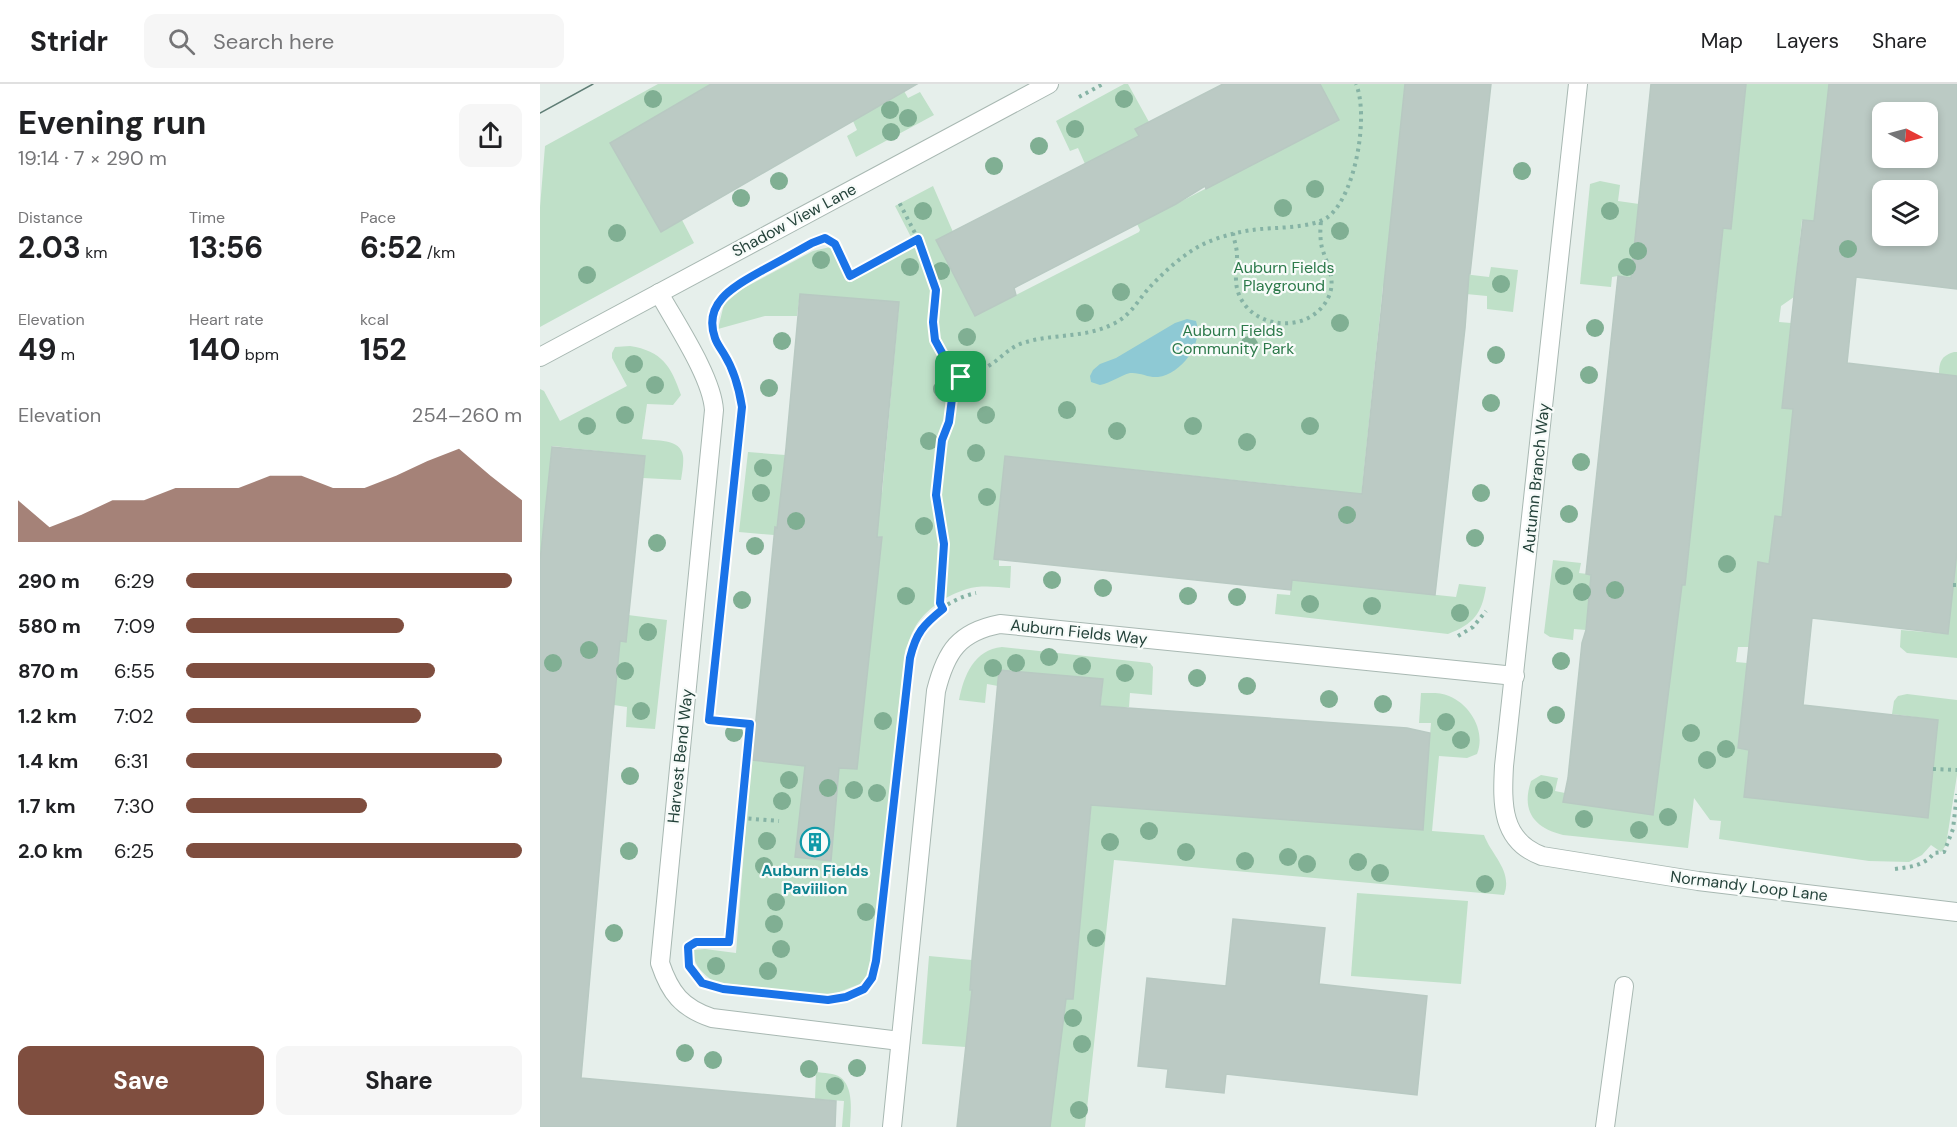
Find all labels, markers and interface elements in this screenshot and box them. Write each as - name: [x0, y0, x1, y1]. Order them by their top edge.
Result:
- search box: [144, 14, 564, 68]
- text: Stridr: [30, 23, 108, 60]
- icon: search: [165, 25, 198, 58]
- text: Search here: [213, 27, 334, 56]
- text: Map: [1701, 27, 1743, 55]
- text: Layers: [1776, 27, 1839, 55]
- text: Share: [1872, 27, 1927, 55]
- text: Evening run: [18, 101, 206, 144]
- north arrow: [1872, 102, 1938, 168]
- map controls: [1872, 102, 1938, 246]
- button: share: [459, 104, 522, 167]
- text: 19:14 · 7 × 290 m: [18, 145, 167, 171]
- street label: Shadow View Lane: [728, 178, 860, 262]
- button: layers: [1872, 180, 1938, 246]
- text: Distance: [18, 207, 83, 228]
- text: Time: [189, 207, 225, 228]
- text: Pace: [360, 207, 396, 228]
- text: 2.03: [18, 228, 81, 267]
- text: 13:56: [189, 228, 263, 267]
- text: 6:52: [360, 228, 422, 267]
- text: km: [81, 242, 107, 263]
- text: /km: [422, 242, 455, 263]
- park label: Auburn Fields Playground: [1233, 257, 1335, 296]
- text: Elevation: [18, 309, 85, 330]
- text: Heart rate: [189, 309, 264, 330]
- text: kcal: [360, 309, 389, 330]
- park label: Auburn Fields Community Park: [1172, 320, 1294, 359]
- text: 49: [18, 330, 57, 369]
- text: 140: [189, 330, 241, 369]
- text: 152: [360, 330, 407, 369]
- text: m: [57, 344, 75, 365]
- text: bpm: [241, 344, 279, 365]
- pin: [935, 351, 986, 402]
- icon: arrive: [944, 360, 977, 393]
- text: Elevation: [18, 402, 101, 428]
- text: 254–260 m: [412, 402, 522, 428]
- street label: Autumn Branch Way: [1518, 402, 1554, 554]
- text: 290 m: [18, 568, 80, 594]
- text: 6:29: [114, 568, 154, 594]
- text: 580 m: [18, 613, 81, 639]
- text: 7:09: [114, 613, 155, 639]
- street label: Auburn Fields Way: [1009, 614, 1149, 650]
- text: 870 m: [18, 658, 79, 684]
- text: 6:55: [114, 658, 155, 684]
- street label: Harvest Bend Way: [662, 688, 698, 824]
- text: 1.2 km: [18, 703, 77, 729]
- text: 7:02: [114, 703, 154, 729]
- text: 1.4 km: [18, 748, 78, 774]
- text: 6:31: [114, 748, 148, 774]
- text: 1.7 km: [18, 793, 76, 819]
- text: 7:30: [114, 793, 154, 819]
- building icon: Auburn Fields Paviilion: [799, 826, 831, 858]
- text: 2.0 km: [18, 838, 83, 864]
- text: 6:25: [114, 838, 154, 864]
- place label: Auburn Fields Paviilion: [761, 860, 869, 899]
- street label: Normandy Loop Lane: [1669, 866, 1829, 906]
- button: Save: [18, 1046, 264, 1115]
- button: Share: [276, 1046, 522, 1115]

